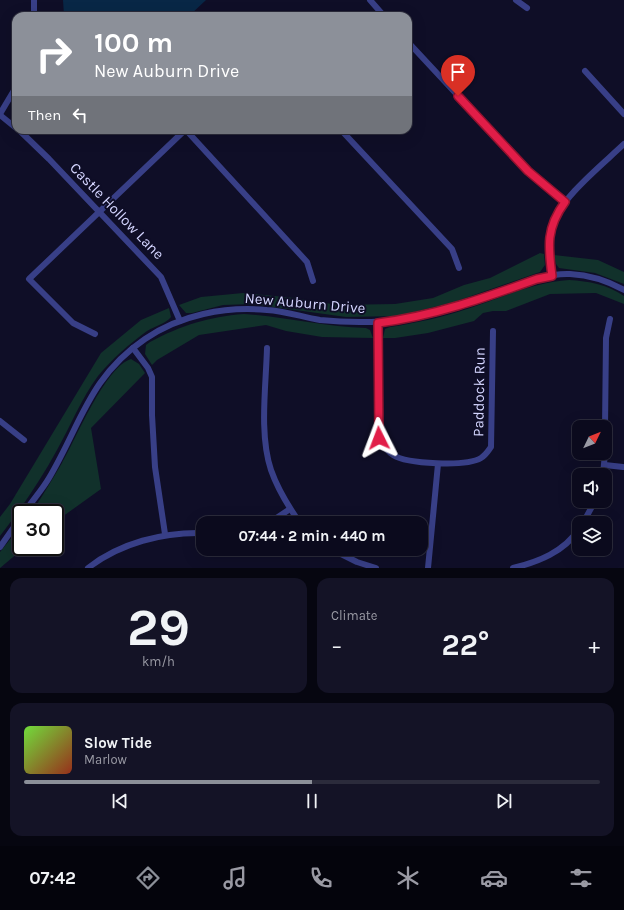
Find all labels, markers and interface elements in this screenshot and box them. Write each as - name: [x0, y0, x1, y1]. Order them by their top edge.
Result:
- text: 100 m: [94, 26, 173, 59]
- icon: right: [28, 28, 80, 80]
- pin: [441, 55, 475, 96]
- text: New Auburn Drive: [94, 60, 239, 82]
- icon: arrive: [447, 61, 469, 83]
- icon: left: [69, 104, 91, 126]
- text: Then: [28, 106, 61, 124]
- street label: Castle Hollow Lane: [66, 159, 168, 263]
- street label: New Auburn Drive: [244, 289, 366, 317]
- street label: Paddock Run: [469, 347, 489, 437]
- position arrow: [358, 417, 400, 459]
- north arrow: [572, 420, 612, 460]
- map controls: [572, 420, 612, 556]
- button: sound: [572, 468, 612, 508]
- speed limit sign: 30: [12, 504, 64, 556]
- button: layers: [572, 516, 612, 556]
- text: 07:44 · 2 min · 440 m: [238, 527, 386, 545]
- text: 29: [127, 597, 190, 658]
- text: Climate: [331, 608, 377, 623]
- text: 22°: [442, 627, 489, 663]
- text: −: [331, 633, 343, 659]
- text: +: [588, 633, 600, 659]
- text: km/h: [142, 654, 175, 669]
- text: Slow Tide: [84, 734, 152, 752]
- text: Marlow: [84, 752, 127, 767]
- icon: previous: [109, 790, 131, 812]
- icon: pause: [301, 790, 323, 812]
- icon: next: [493, 790, 515, 812]
- icon: directions: [134, 864, 162, 892]
- icon: music: [221, 864, 249, 892]
- icon: phone: [307, 864, 335, 892]
- icon: climate: [394, 864, 422, 892]
- icon: car: [480, 864, 508, 892]
- icon: filters: [567, 864, 595, 892]
- text: 07:42: [29, 867, 76, 889]

